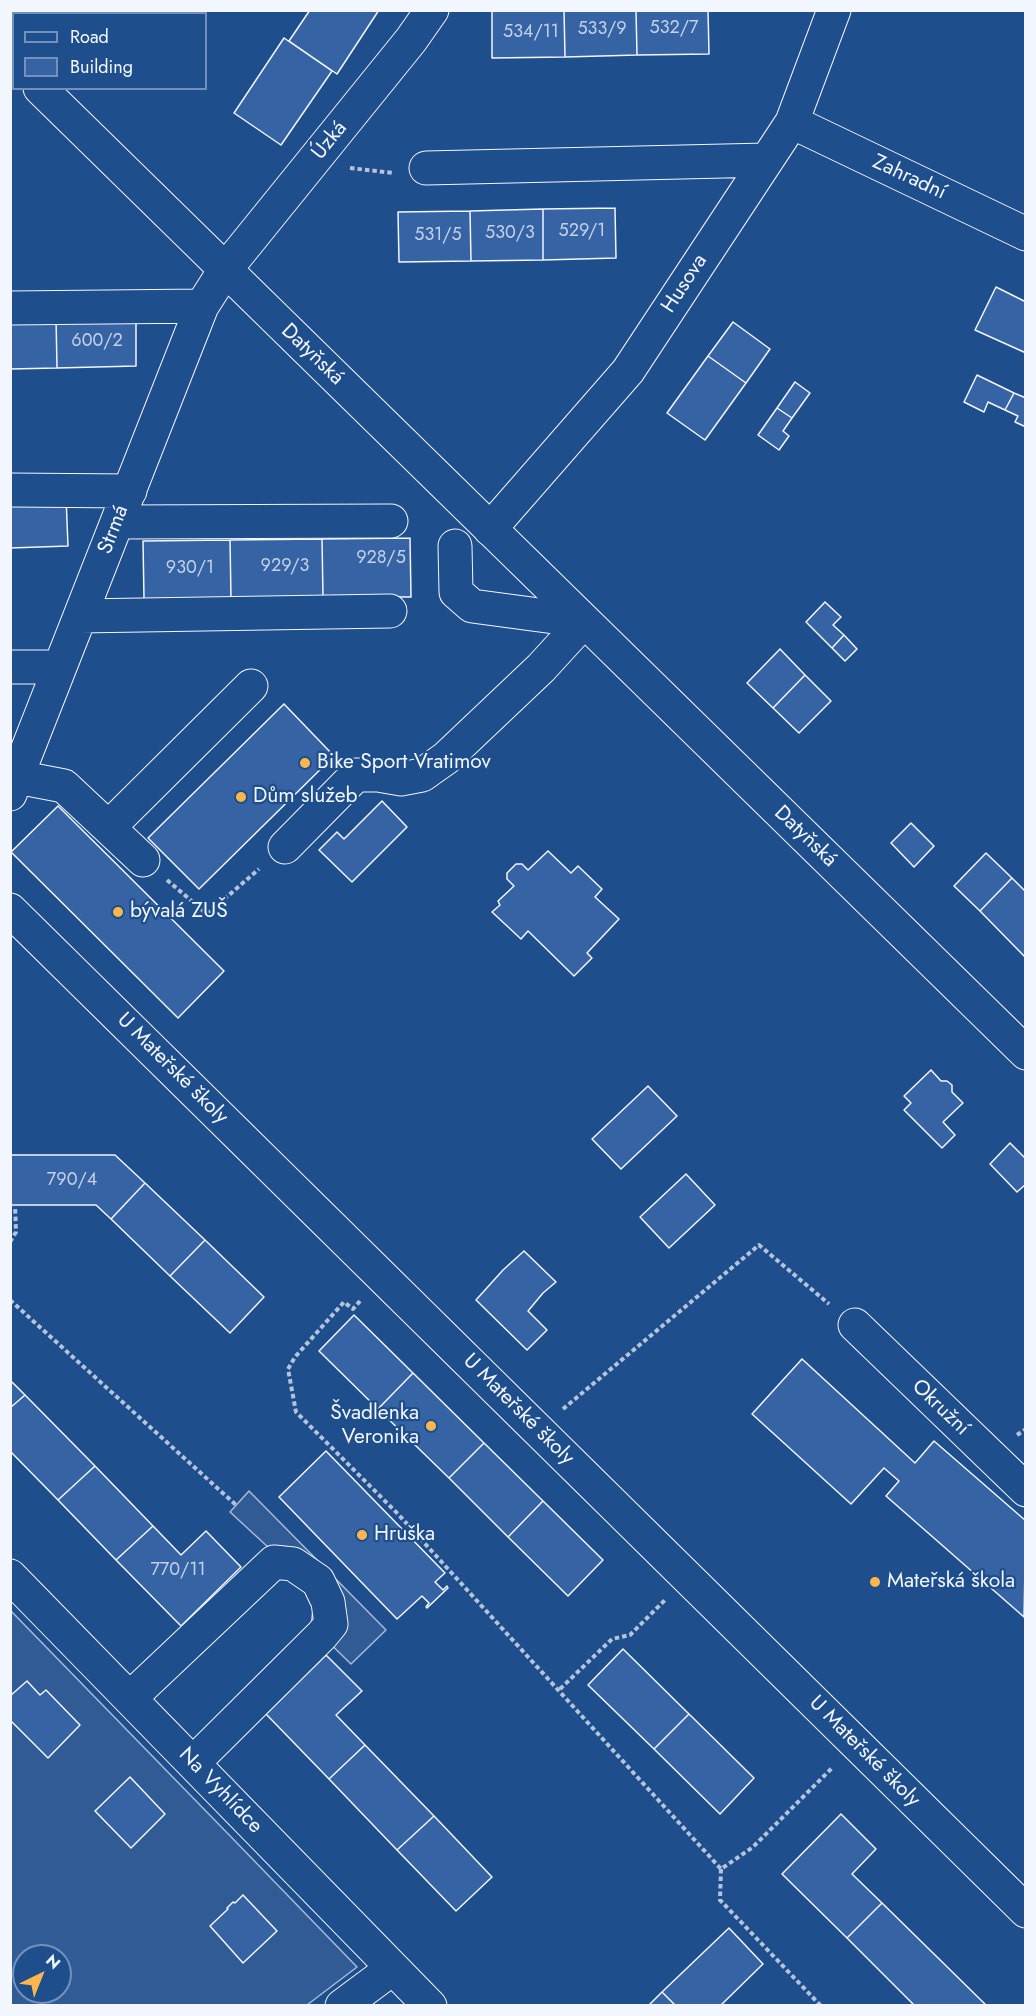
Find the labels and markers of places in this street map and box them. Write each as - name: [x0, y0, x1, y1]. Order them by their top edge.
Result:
- place label: Bike Sport Vratimov: [317, 750, 491, 776]
- marker: Bike Sport Vratimov: [298, 756, 312, 770]
- place label: Dům služeb: [253, 784, 357, 810]
- marker: Dům služeb: [234, 790, 248, 804]
- place label: bývalá ZUŠ: [130, 899, 228, 925]
- marker: bývalá ZUŠ: [111, 905, 125, 919]
- place label: Švadlenka Veronika: [330, 1401, 419, 1451]
- marker: Švadlenka Veronika: [424, 1419, 438, 1433]
- place label: Hruška: [374, 1522, 435, 1548]
- marker: Hruška: [355, 1528, 369, 1542]
- place label: Mateřská škola: [887, 1569, 1015, 1595]
- marker: Mateřská škola: [868, 1575, 882, 1589]

